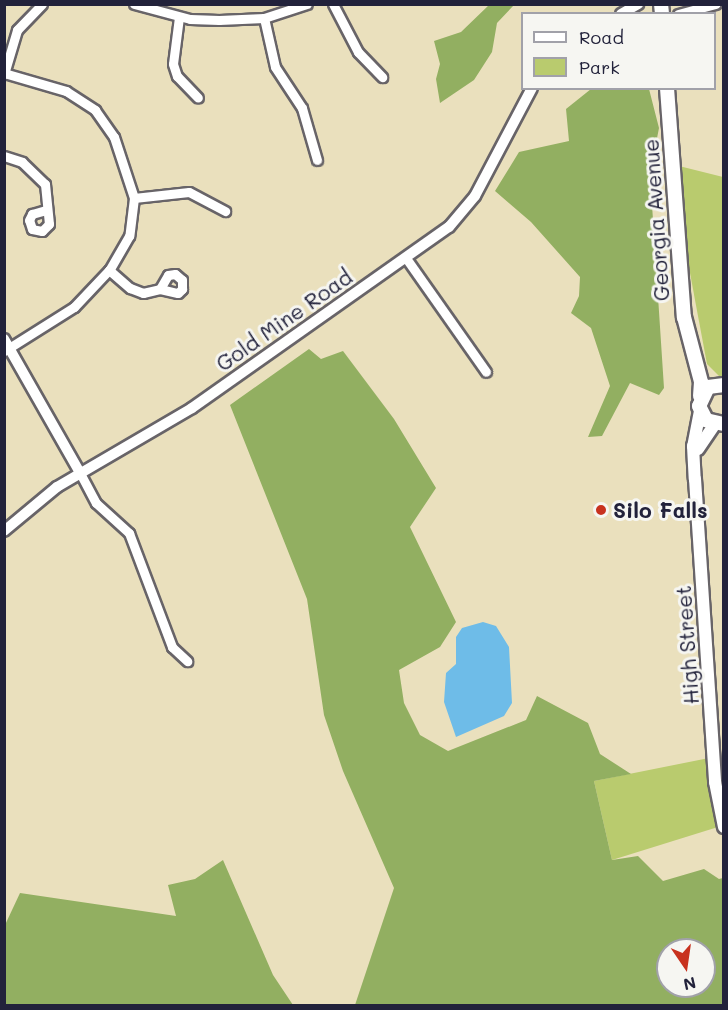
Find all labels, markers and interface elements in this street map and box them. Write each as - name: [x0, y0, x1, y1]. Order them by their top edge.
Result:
- legend: [521, 12, 716, 90]
- text: Road: [579, 25, 624, 49]
- text: Park: [579, 55, 620, 79]
- street label: Georgia Avenue: [638, 138, 674, 302]
- street label: Gold Mine Road: [211, 264, 357, 376]
- place label: Silo Falls: [613, 497, 707, 523]
- marker: Silo Falls: [594, 503, 608, 517]
- street label: High Street: [670, 585, 704, 705]
- north arrow: [656, 938, 716, 998]
- text: N: [681, 972, 698, 996]

